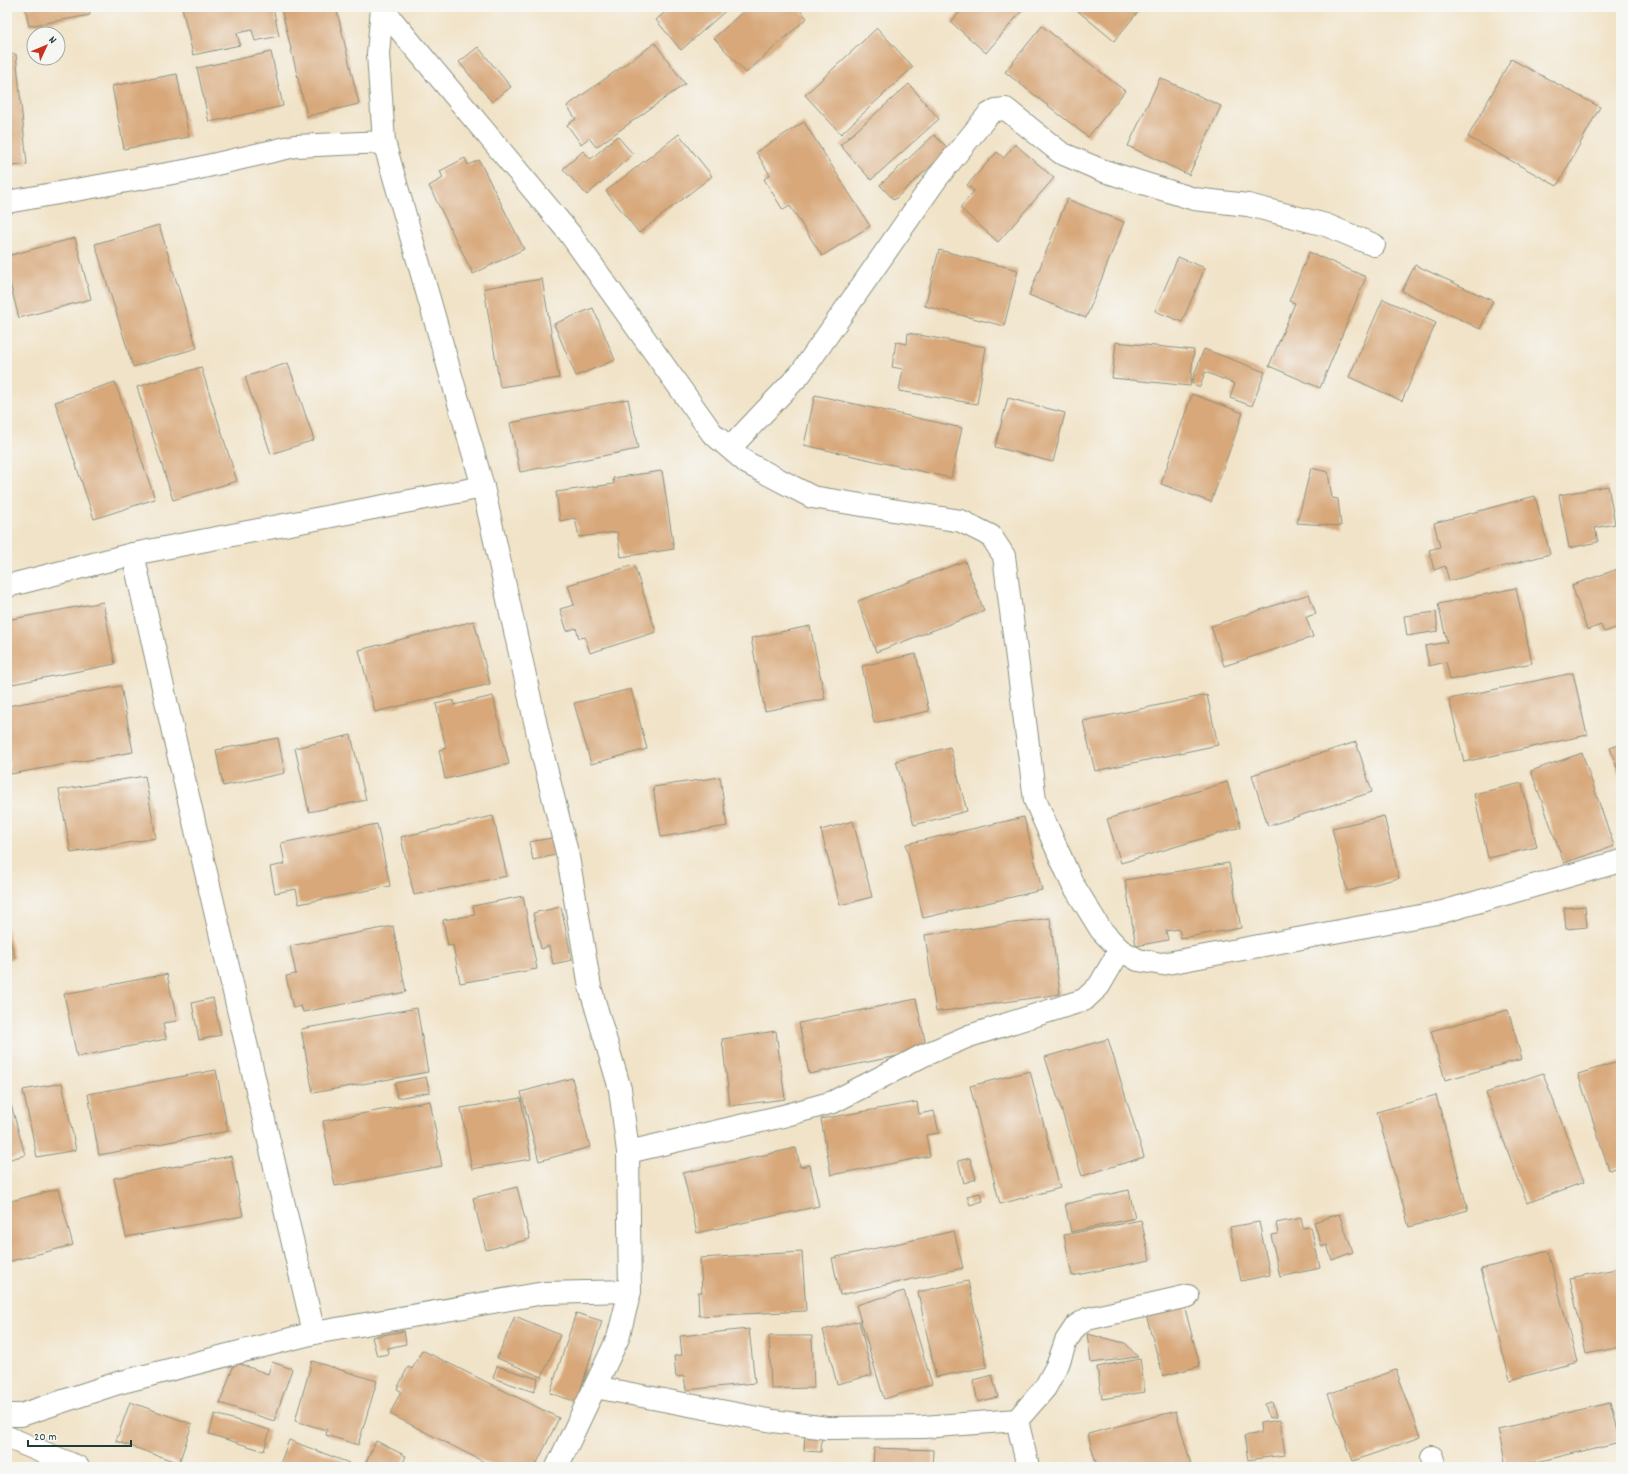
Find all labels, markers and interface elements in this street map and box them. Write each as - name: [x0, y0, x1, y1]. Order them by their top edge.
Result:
- north arrow: [26, 26, 66, 66]
- text: N: [44, 33, 60, 48]
- scale bar: [28, 1422, 131, 1448]
- text: 20 m: [34, 1429, 57, 1446]

